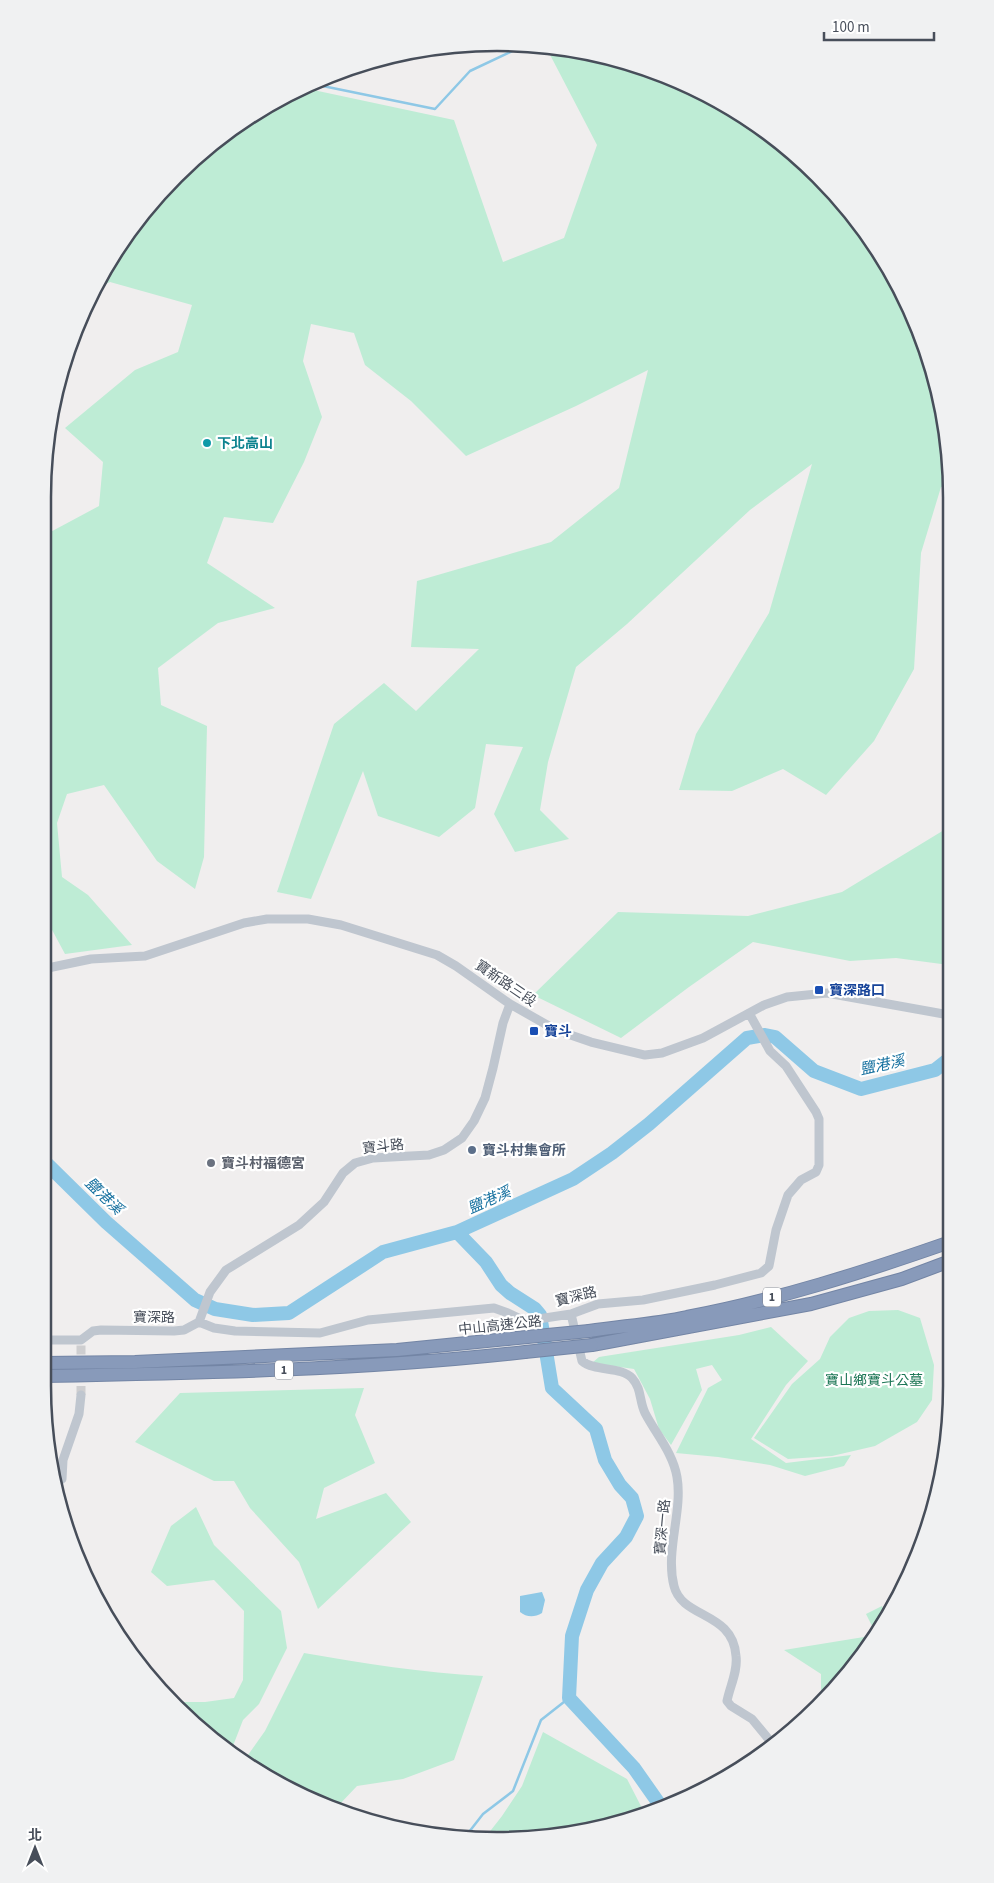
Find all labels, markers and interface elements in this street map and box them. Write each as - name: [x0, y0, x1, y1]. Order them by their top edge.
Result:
- scale bar: [824, 10, 934, 42]
- text: 100 m: [832, 17, 870, 38]
- place label: 下北高山: [217, 434, 273, 454]
- marker: 下北高山: [201, 437, 213, 449]
- street label: 寶新路三段: [471, 956, 540, 1012]
- place label: 寶深路口: [829, 981, 885, 1001]
- marker: 寶深路口: [813, 984, 825, 996]
- place label: 寶斗: [544, 1022, 572, 1042]
- marker: 寶斗: [528, 1025, 540, 1037]
- water label: 鹽港溪: [858, 1050, 908, 1080]
- street label: 寶斗路: [361, 1135, 405, 1159]
- place label: 寶斗村集會所: [482, 1141, 566, 1161]
- marker: 寶斗村集會所: [466, 1144, 478, 1156]
- place label: 寶斗村福德宮: [221, 1154, 305, 1174]
- marker: 寶斗村福德宮: [205, 1157, 217, 1169]
- water label: 鹽港溪: [80, 1173, 129, 1221]
- water label: 鹽港溪: [464, 1181, 516, 1219]
- street label: 寶深路: [553, 1282, 599, 1312]
- road number: 1: [763, 1288, 781, 1306]
- street label: 寶深路: [133, 1308, 175, 1328]
- street label: 中山高速公路: [457, 1312, 543, 1340]
- road number: 1: [275, 1360, 293, 1380]
- park label: 寶山鄉寶斗公墓: [825, 1371, 923, 1391]
- street label: 寶深一路: [651, 1498, 675, 1556]
- north arrow: [10, 1823, 60, 1873]
- text: 北: [28, 1826, 42, 1846]

